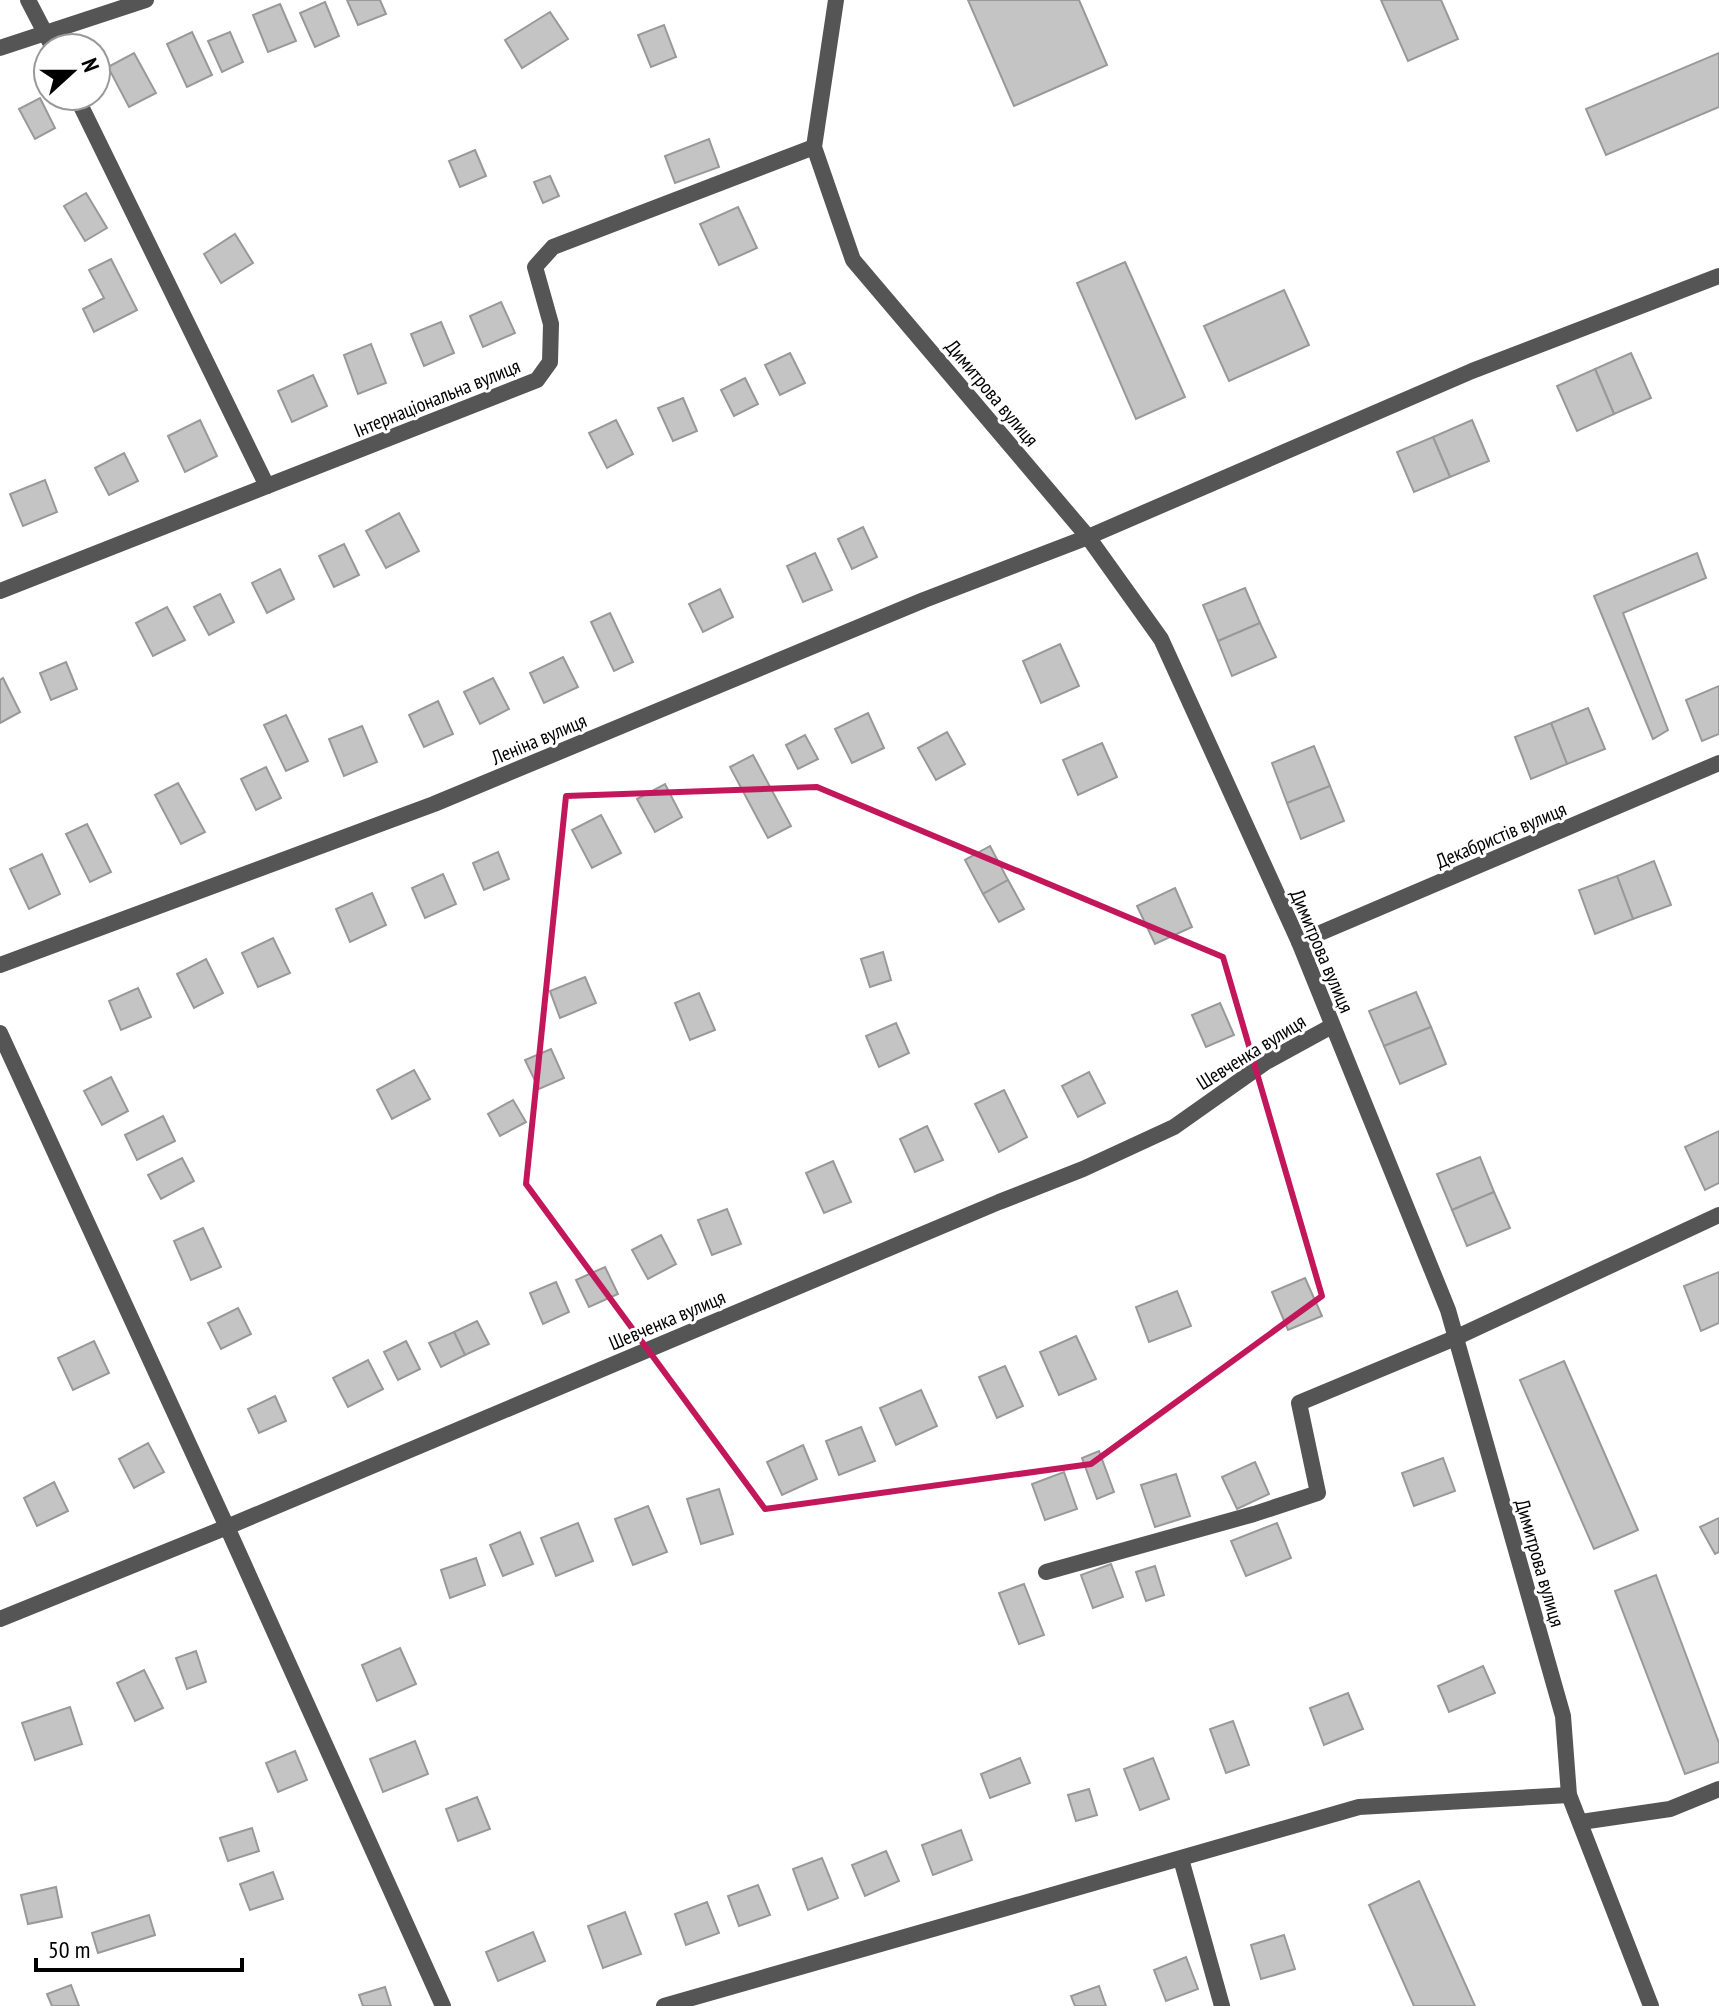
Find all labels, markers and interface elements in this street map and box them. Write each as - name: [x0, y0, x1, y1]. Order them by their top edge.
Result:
- north arrow: [32, 32, 112, 112]
- text: N: [75, 54, 106, 75]
- street label: Димитрова вулиця: [940, 334, 1044, 452]
- street label: Інтернаціональна вулиця: [350, 353, 524, 443]
- street label: Леніна вулиця: [486, 707, 591, 771]
- street label: Декабристів вулиця: [1432, 796, 1570, 874]
- street label: Димитрова вулиця: [1284, 885, 1360, 1017]
- street label: Шевченка вулиця: [1192, 1008, 1310, 1096]
- street label: Шевченка вулиця: [605, 1284, 729, 1356]
- street label: Димитрова вулиця: [1509, 1496, 1571, 1630]
- scale bar: [36, 1922, 242, 1972]
- text: 50 m: [48, 1934, 90, 1965]

